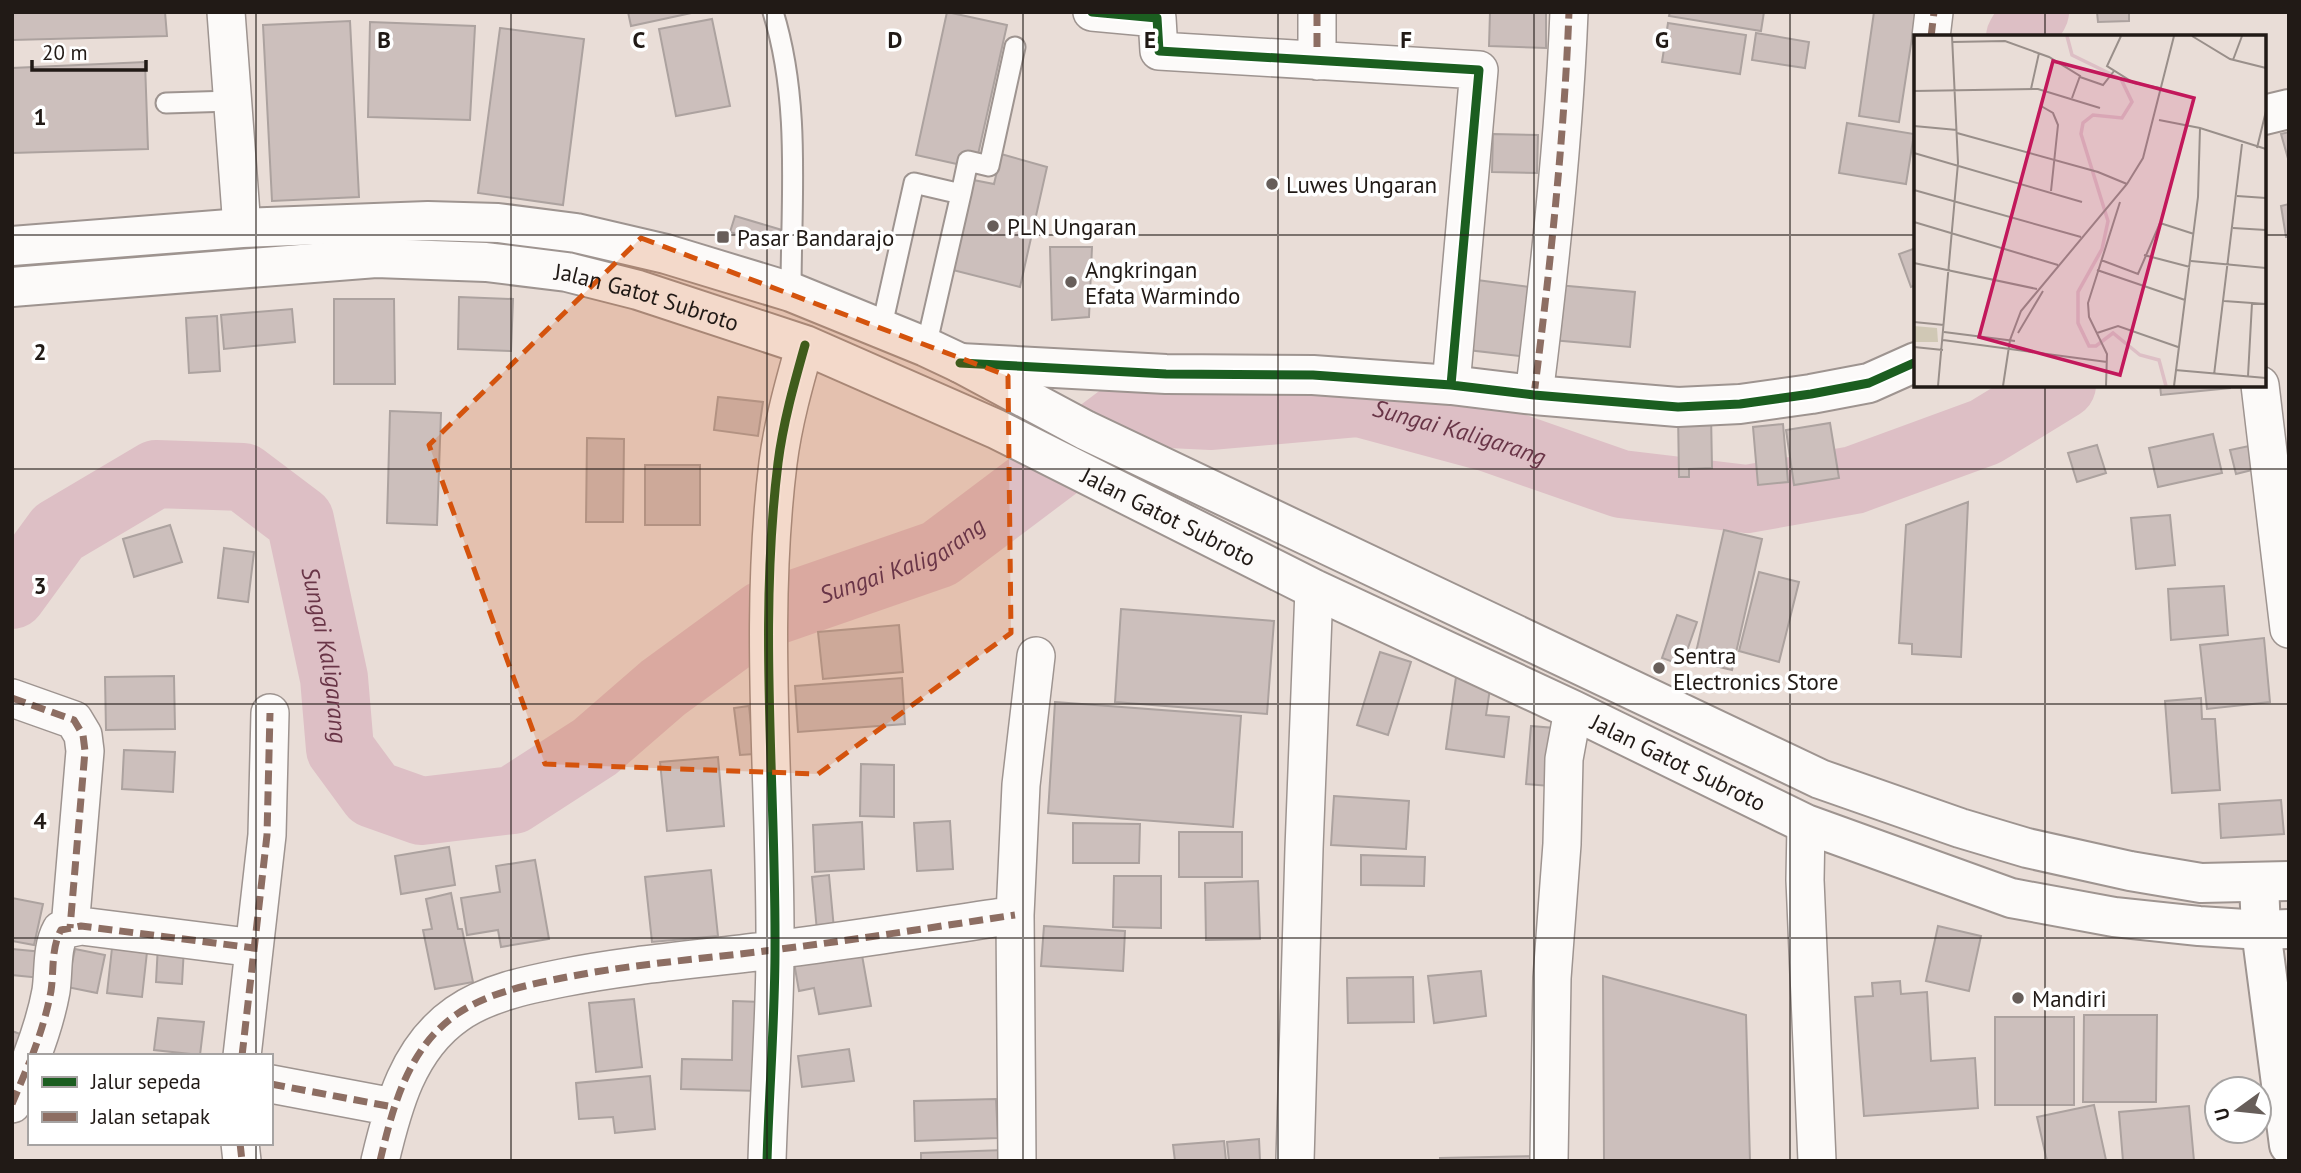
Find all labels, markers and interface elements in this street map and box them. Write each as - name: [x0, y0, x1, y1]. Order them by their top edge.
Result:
- text: B: [377, 25, 391, 54]
- text: C: [633, 25, 646, 54]
- text: D: [888, 25, 902, 54]
- text: E: [1144, 25, 1156, 54]
- text: F: [1400, 25, 1412, 54]
- text: G: [1655, 25, 1669, 54]
- scale bar: [32, 28, 145, 72]
- inset map: [1914, 35, 2266, 387]
- text: 20 m: [42, 39, 88, 66]
- text: 1: [33, 102, 47, 131]
- place label: Luwes Ungaran: [1286, 170, 1437, 199]
- marker: Luwes Ungaran: [1264, 176, 1280, 192]
- place label: PLN Ungaran: [1007, 212, 1137, 241]
- marker: PLN Ungaran: [985, 218, 1001, 234]
- place label: Pasar Bandarajo: [737, 223, 894, 252]
- marker: Pasar Bandarajo: [715, 229, 731, 245]
- place label: Angkringan Efata Warmindo: [1085, 255, 1240, 310]
- street label: Jalan Gatot Subroto: [552, 256, 743, 337]
- marker: Angkringan Efata Warmindo: [1063, 274, 1079, 290]
- text: 2: [33, 337, 47, 366]
- water label: Sungai Kaligarang: [1370, 392, 1550, 472]
- street label: Jalan Gatot Subroto: [1076, 460, 1261, 572]
- water label: Sungai Kaligarang: [815, 510, 991, 610]
- water label: Sungai Kaligarang: [295, 564, 355, 745]
- text: 3: [33, 571, 47, 600]
- place label: Sentra Electronics Store: [1673, 641, 1838, 696]
- marker: Sentra Electronics Store: [1651, 660, 1667, 676]
- street label: Jalan Gatot Subroto: [1585, 706, 1771, 817]
- text: 4: [33, 806, 47, 835]
- place label: Mandiri: [2032, 984, 2107, 1013]
- marker: Mandiri: [2010, 990, 2026, 1006]
- legend: [28, 1054, 273, 1145]
- text: Jalur sepeda: [90, 1068, 201, 1095]
- north arrow: [2203, 1075, 2273, 1145]
- text: Jalan setapak: [90, 1103, 210, 1130]
- text: U: [2208, 1106, 2235, 1123]

